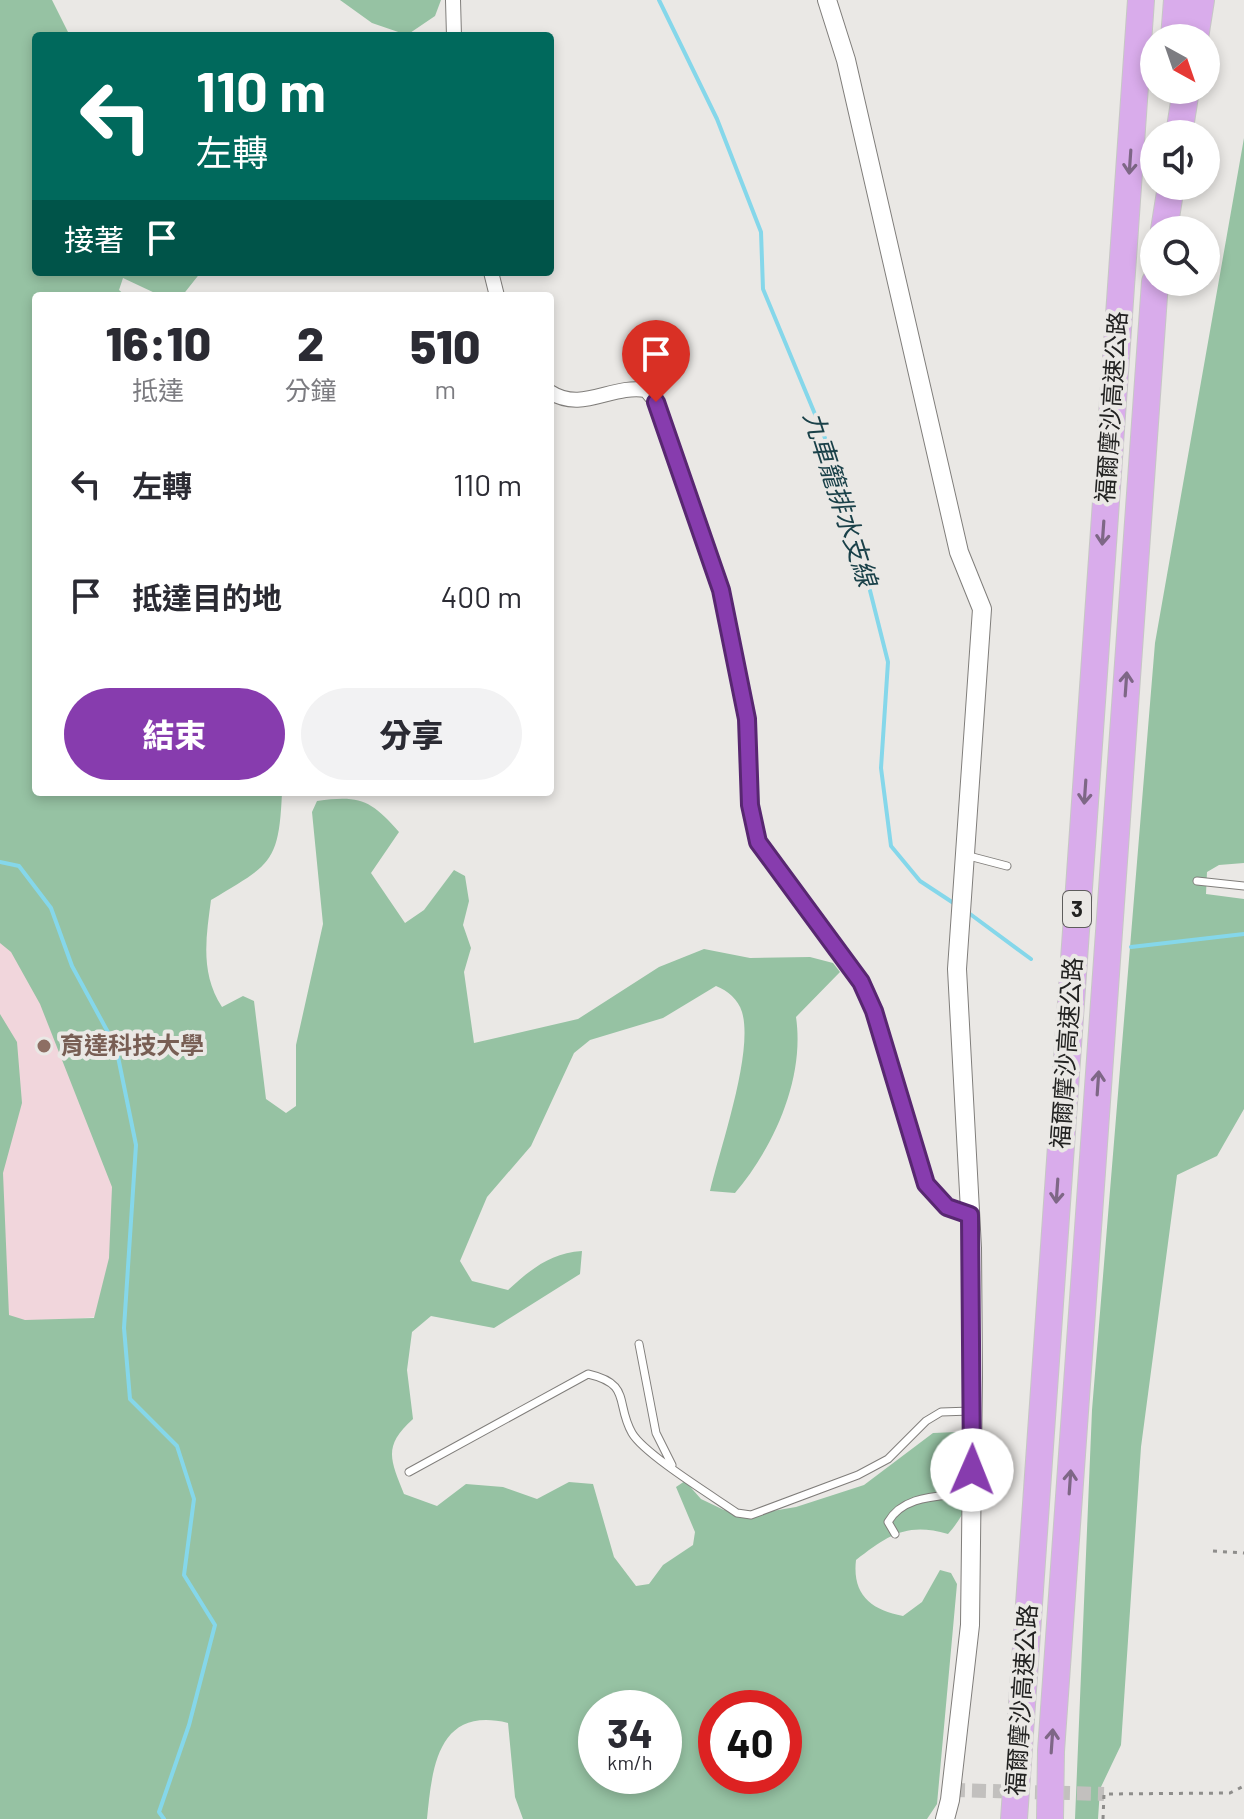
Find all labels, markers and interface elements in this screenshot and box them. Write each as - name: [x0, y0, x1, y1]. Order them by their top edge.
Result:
- north arrow: [1140, 24, 1220, 104]
- map controls: [1140, 24, 1220, 296]
- text: 110 m: [196, 56, 326, 123]
- icon: left: [64, 64, 168, 168]
- button: sound: [1140, 120, 1220, 200]
- text: 左轉: [196, 130, 268, 173]
- one-way arrow: [1122, 148, 1137, 175]
- icon: arrive: [140, 216, 184, 260]
- button: search: [1140, 216, 1220, 296]
- text: 接著: [64, 221, 124, 257]
- street label: 福爾摩沙高速公路: [1089, 310, 1132, 504]
- text: 16:10: [105, 313, 211, 371]
- text: 2: [297, 313, 324, 371]
- text: 510: [410, 316, 481, 374]
- pin: [622, 320, 690, 402]
- icon: arrive: [634, 332, 678, 376]
- text: m: [435, 373, 456, 404]
- text: 抵達: [132, 374, 184, 405]
- text: 分鐘: [285, 374, 337, 405]
- water label: 九車籠排水支線: [799, 407, 885, 593]
- icon: left: [64, 462, 108, 506]
- text: 110 m: [453, 466, 522, 502]
- text: 左轉: [132, 467, 192, 503]
- one-way arrow: [1095, 519, 1110, 546]
- icon: arrive: [64, 574, 108, 618]
- text: 400 m: [441, 578, 522, 614]
- text: 抵達目的地: [132, 579, 282, 615]
- one-way arrow: [1119, 671, 1134, 698]
- button: 結束: [64, 688, 285, 780]
- button: 分享: [301, 688, 522, 780]
- one-way arrow: [1077, 778, 1092, 805]
- road number: 3: [1063, 891, 1091, 927]
- street label: 福爾摩沙高速公路: [1044, 956, 1087, 1150]
- place label: 育達科技大學: [60, 1030, 204, 1059]
- marker: 育達科技大學: [35, 1037, 53, 1055]
- one-way arrow: [1091, 1070, 1106, 1097]
- one-way arrow: [1049, 1177, 1064, 1204]
- position arrow: [930, 1428, 1014, 1512]
- one-way arrow: [1063, 1469, 1078, 1496]
- street label: 福爾摩沙高速公路: [999, 1603, 1042, 1797]
- speed limit sign: 40: [698, 1690, 802, 1794]
- text: 34: [607, 1708, 653, 1756]
- one-way arrow: [1045, 1728, 1060, 1755]
- text: km/h: [607, 1750, 653, 1774]

